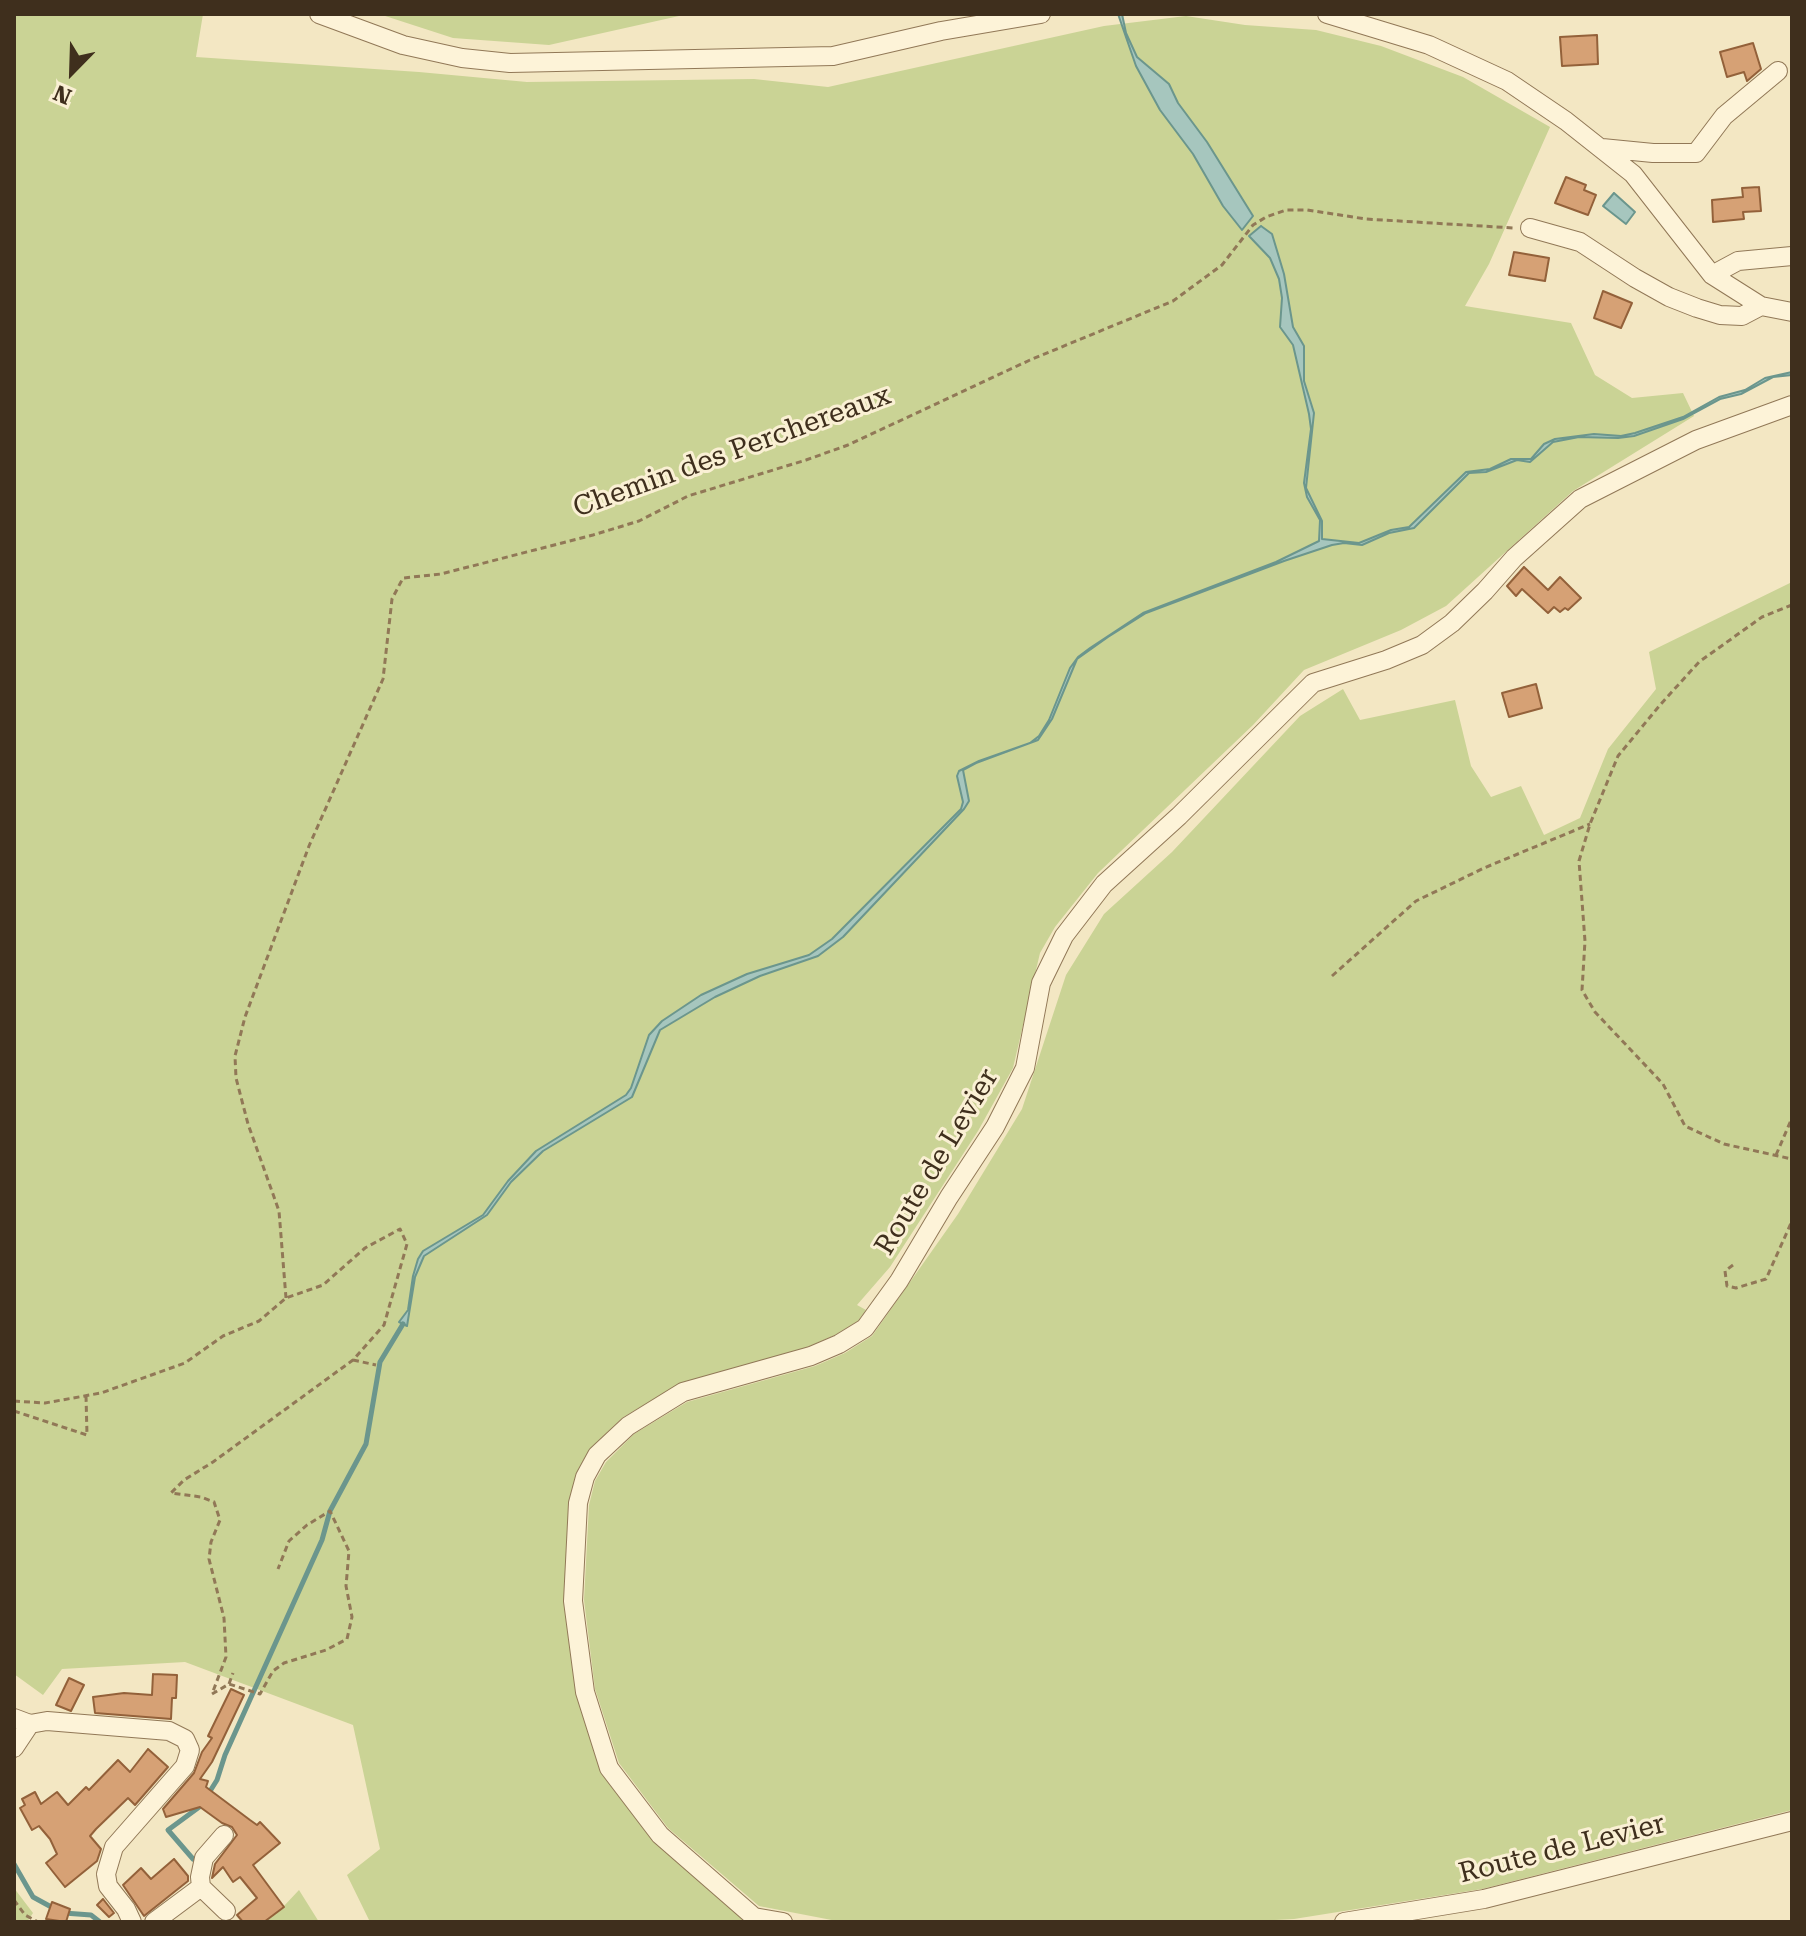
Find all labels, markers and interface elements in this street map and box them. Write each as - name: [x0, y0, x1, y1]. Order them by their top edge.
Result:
- north arrow: [32, 32, 112, 112]
- text: N: [50, 80, 75, 109]
- street label: Chemin des Perchereaux: [569, 379, 895, 525]
- street label: Route de Levier: [868, 1063, 1006, 1261]
- street label: Route de Levier: [1455, 1807, 1669, 1891]

